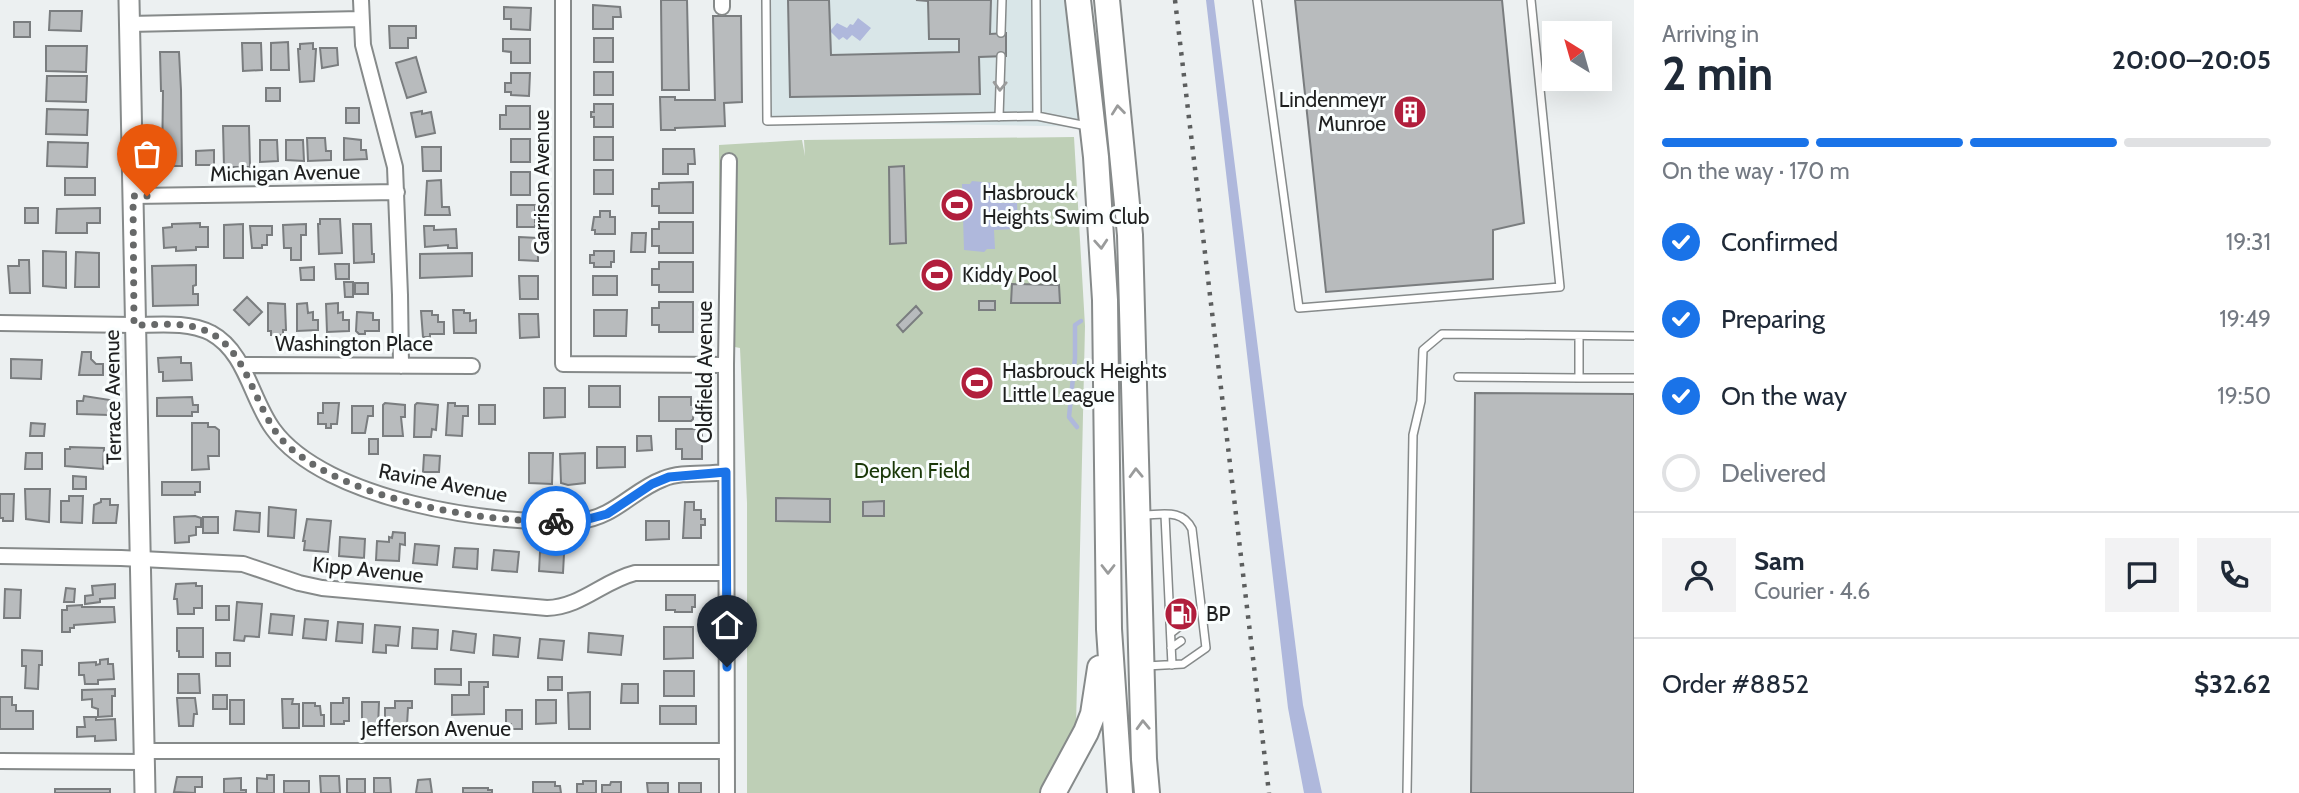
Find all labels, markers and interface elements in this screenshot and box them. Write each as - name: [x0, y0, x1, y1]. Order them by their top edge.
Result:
- text: Arriving in: [1662, 20, 1759, 48]
- north arrow: [1542, 21, 1612, 91]
- map controls: [1542, 21, 1612, 91]
- text: 20:00–20:05: [2112, 44, 2271, 76]
- text: 2 min: [1662, 46, 1773, 102]
- one-way arrow: [992, 81, 1007, 92]
- place label: Lindenmeyr Munroe: [1279, 87, 1386, 136]
- building icon: Lindenmeyr Munroe: [1391, 93, 1429, 131]
- one-way arrow: [1111, 104, 1126, 116]
- street label: Garrison Avenue: [529, 109, 554, 255]
- pin: [117, 124, 177, 196]
- icon: bag: [128, 135, 166, 173]
- text: On the way · 170 m: [1662, 157, 1850, 185]
- street label: Michigan Avenue: [210, 159, 361, 186]
- place label: Hasbrouck Heights Swim Club: [982, 180, 1149, 229]
- sports icon: Hasbrouck Heights Swim Club: [938, 186, 976, 224]
- icon: check: [1662, 223, 1700, 261]
- text: Confirmed: [1721, 226, 1838, 258]
- text: 19:31: [2226, 228, 2271, 256]
- one-way arrow: [1094, 239, 1109, 250]
- sports icon: Kiddy Pool: [918, 256, 956, 294]
- place label: Kiddy Pool: [962, 262, 1057, 287]
- street label: Oldfield Avenue: [692, 300, 717, 443]
- icon: check: [1662, 300, 1700, 338]
- text: Preparing: [1721, 303, 1825, 335]
- text: 19:49: [2219, 305, 2271, 333]
- street label: Terrace Avenue: [99, 329, 126, 465]
- street label: Washington Place: [275, 331, 433, 356]
- place label: Hasbrouck Heights Little League: [1002, 358, 1167, 407]
- sports icon: Hasbrouck Heights Little League: [958, 364, 996, 402]
- icon: check: [1662, 377, 1700, 415]
- text: On the way: [1721, 380, 1847, 412]
- text: 19:50: [2217, 382, 2271, 410]
- text: Delivered: [1721, 457, 1826, 489]
- street label: Ravine Avenue: [376, 458, 510, 507]
- park label: Depken Field: [854, 458, 970, 483]
- one-way arrow: [1128, 467, 1144, 478]
- courier: [521, 486, 591, 556]
- icon: bike: [537, 502, 575, 540]
- button: person: [1662, 538, 1736, 612]
- button: chat: [2105, 538, 2179, 612]
- button: phone: [2197, 538, 2271, 612]
- text: Sam: [1754, 545, 1805, 577]
- street label: Kipp Avenue: [311, 551, 425, 588]
- one-way arrow: [1100, 565, 1116, 575]
- text: Courier · 4.6: [1754, 577, 1870, 605]
- pin: [697, 595, 757, 667]
- fuel station icon: BP: [1162, 595, 1200, 633]
- place label: BP: [1206, 601, 1231, 626]
- icon: home: [708, 606, 746, 644]
- text: Order #8852: [1662, 668, 1809, 700]
- text: $32.62: [2194, 668, 2271, 700]
- street label: Jefferson Avenue: [360, 716, 511, 741]
- one-way arrow: [1136, 719, 1151, 730]

